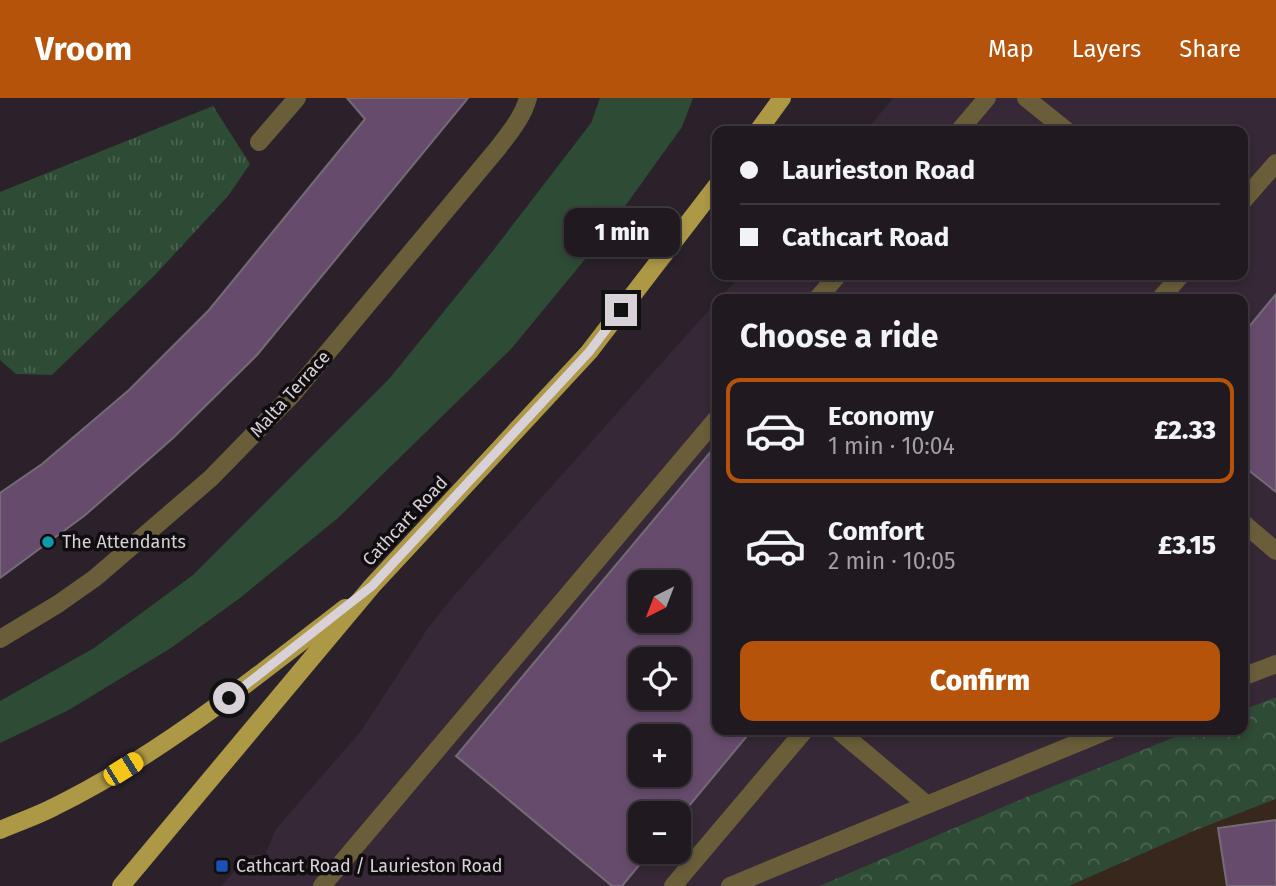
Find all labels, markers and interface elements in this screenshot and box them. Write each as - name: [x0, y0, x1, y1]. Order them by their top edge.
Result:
- text: Vroom: [35, 29, 132, 69]
- text: Map: [988, 35, 1034, 63]
- text: Layers: [1072, 35, 1141, 63]
- text: Share: [1179, 35, 1241, 63]
- text: Laurieston Road: [782, 155, 975, 186]
- callout: 1 min: [563, 208, 679, 258]
- text: 1 min: [594, 218, 650, 246]
- text: Cathcart Road: [782, 222, 949, 253]
- route end: [605, 294, 637, 326]
- text: Choose a ride: [740, 317, 938, 355]
- street label: Malta Terrace: [245, 346, 335, 442]
- icon: car: [744, 399, 807, 462]
- text: Economy: [828, 401, 934, 432]
- text: £2.33: [1154, 415, 1216, 446]
- text: 1 min · 10:04: [828, 432, 955, 460]
- street label: Cathcart Road: [358, 472, 452, 570]
- icon: car: [744, 514, 807, 577]
- text: Comfort: [828, 516, 924, 547]
- text: £3.15: [1158, 530, 1216, 561]
- place label: The Attendants: [62, 531, 186, 553]
- marker: The Attendants: [40, 534, 56, 550]
- text: 2 min · 10:05: [828, 547, 956, 575]
- north arrow: [628, 570, 691, 634]
- map controls: [628, 570, 691, 864]
- button: Confirm: [740, 641, 1220, 721]
- button: locate: [628, 647, 691, 710]
- route start: [213, 682, 245, 714]
- button: +: [628, 724, 691, 787]
- car: [100, 749, 147, 789]
- button: −: [628, 801, 691, 864]
- place label: Cathcart Road / Laurieston Road: [236, 855, 502, 877]
- marker: Cathcart Road / Laurieston Road: [214, 858, 230, 874]

